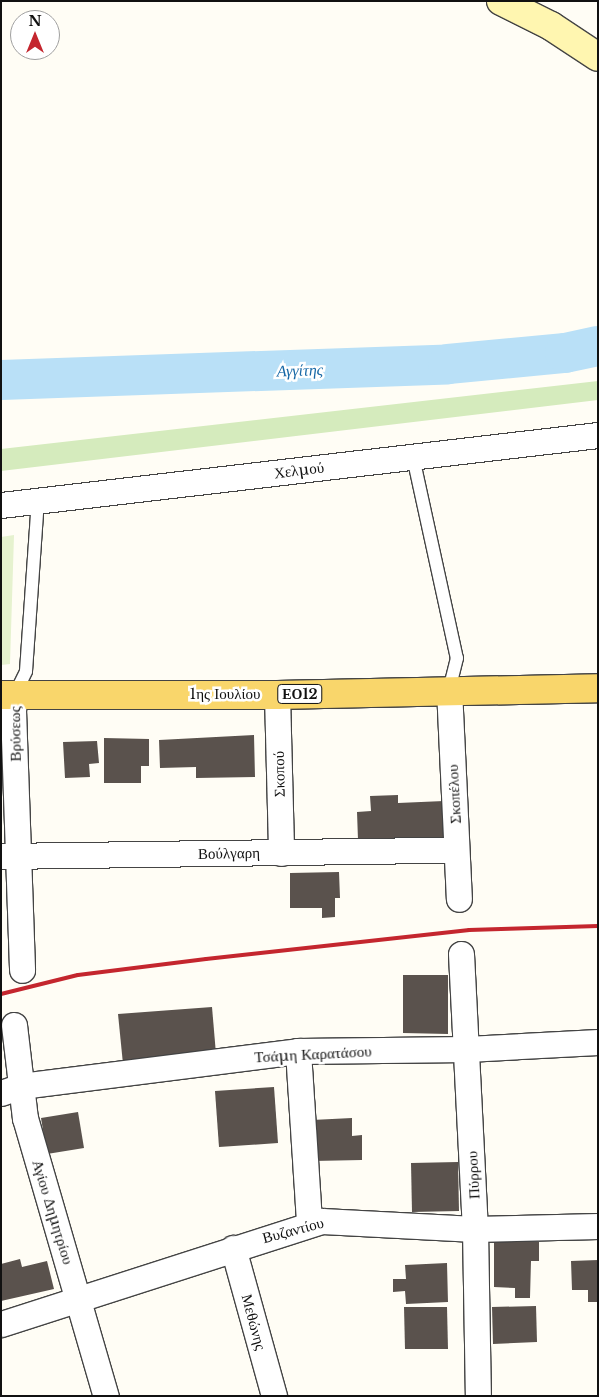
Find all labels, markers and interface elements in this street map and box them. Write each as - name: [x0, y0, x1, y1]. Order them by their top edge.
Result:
- north arrow: [10, 10, 60, 60]
- text: N: [28, 12, 42, 30]
- water label: Αγγίτης: [277, 360, 323, 380]
- street label: Χελμού: [273, 458, 325, 482]
- road number: ΕΟ12: [276, 682, 324, 706]
- street label: 1ης Ιουλίου: [190, 685, 260, 703]
- street label: Βρύσεως: [6, 706, 24, 762]
- street label: Σκοπού: [270, 751, 288, 797]
- street label: Σκοπέλου: [443, 764, 465, 824]
- street label: Βούλγαρη: [198, 843, 260, 863]
- street label: Τσάμη Καρατάσου: [254, 1042, 372, 1066]
- street label: Πύρρου: [463, 1150, 483, 1200]
- street label: Αγίου Δημητρίου: [29, 1158, 77, 1266]
- street label: Βυζαντίου: [260, 1213, 326, 1247]
- street label: Μεθώνης: [238, 1292, 270, 1352]

